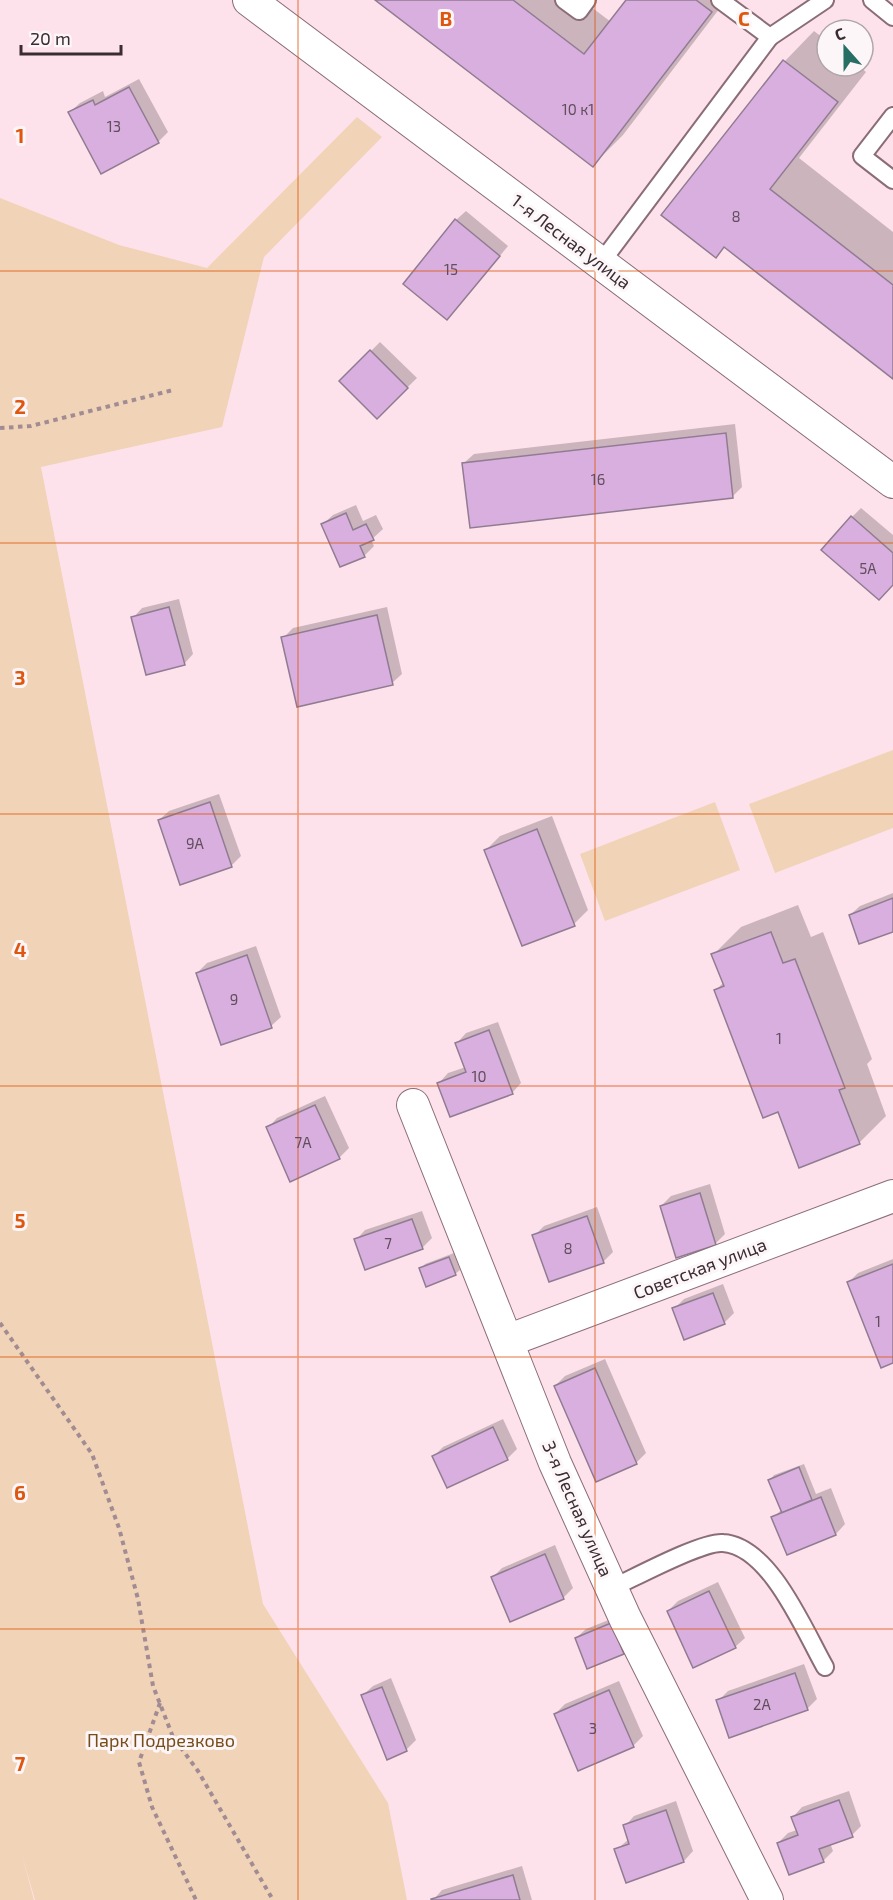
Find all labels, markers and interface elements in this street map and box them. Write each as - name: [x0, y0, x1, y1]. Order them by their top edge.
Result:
- text: B: [440, 6, 452, 30]
- text: C: [738, 6, 750, 30]
- scale bar: [21, 18, 122, 56]
- north arrow: [815, 18, 875, 78]
- text: С: [832, 23, 847, 44]
- text: 20 m: [30, 27, 71, 49]
- house number: 10 к1: [562, 100, 594, 118]
- house number: 13: [107, 117, 121, 135]
- text: 1: [16, 123, 24, 147]
- street label: 1-я Лесная улица: [508, 189, 636, 293]
- house number: 8: [731, 207, 741, 225]
- house number: 15: [444, 260, 458, 278]
- text: 2: [14, 394, 26, 418]
- house number: 16: [591, 470, 605, 488]
- house number: 5А: [859, 559, 877, 577]
- text: 3: [14, 665, 26, 689]
- house number: 9А: [186, 834, 205, 852]
- text: 4: [14, 937, 27, 961]
- house number: 9: [230, 990, 238, 1008]
- house number: 1: [776, 1029, 782, 1047]
- house number: 10: [471, 1067, 487, 1085]
- house number: 7А: [294, 1133, 312, 1151]
- text: 5: [14, 1208, 26, 1232]
- street label: Советская улица: [630, 1233, 769, 1304]
- house number: 7: [384, 1234, 392, 1252]
- house number: 8: [563, 1239, 573, 1257]
- house number: 1: [875, 1312, 881, 1330]
- street label: 3-я Лесная улица: [538, 1437, 618, 1580]
- text: 6: [14, 1480, 26, 1504]
- house number: 2А: [753, 1695, 772, 1713]
- house number: 3: [589, 1719, 597, 1737]
- park label: Парк Подрезково: [87, 1729, 235, 1751]
- text: 7: [15, 1751, 26, 1775]

